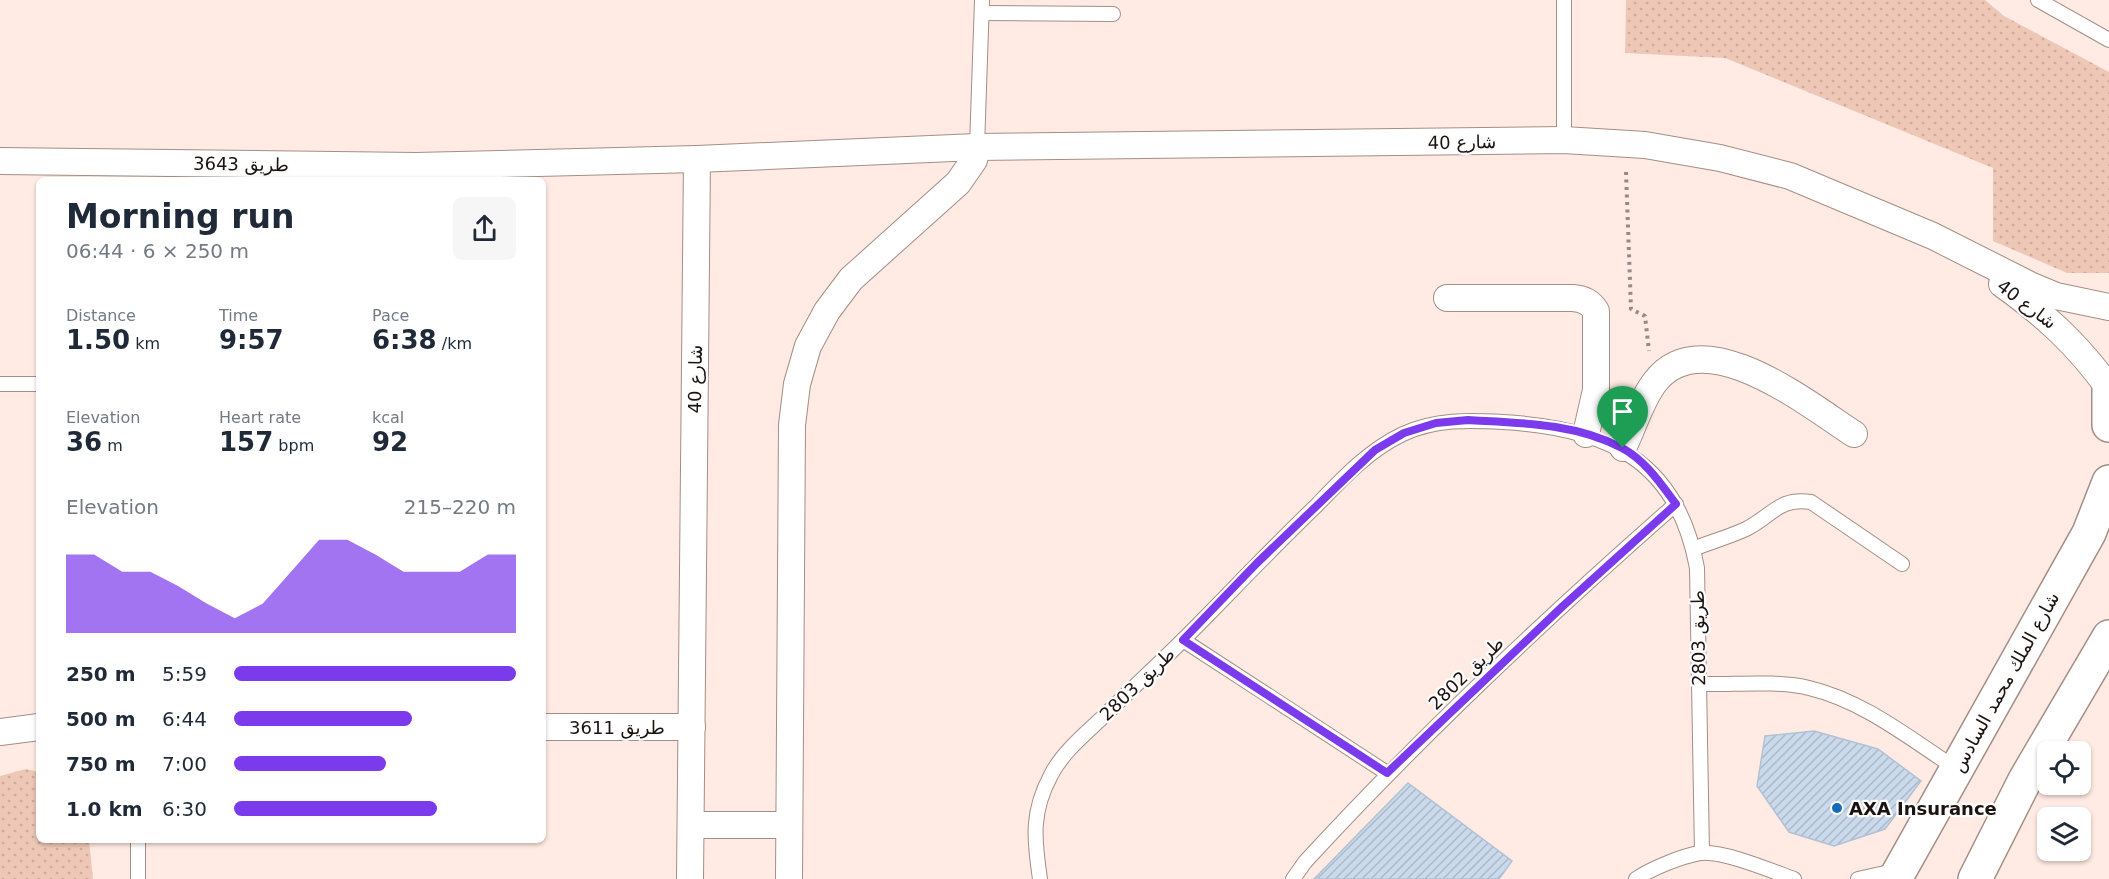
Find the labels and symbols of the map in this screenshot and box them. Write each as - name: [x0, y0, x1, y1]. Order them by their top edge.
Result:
- street label: شارع 40: [1428, 131, 1497, 154]
- street label: طريق 3643: [193, 153, 289, 176]
- street label: شارع 40: [1993, 275, 2061, 334]
- street label: شارع 40: [684, 345, 707, 414]
- pin: [1597, 386, 1648, 448]
- street label: شارع الملك محمد السادس: [1947, 588, 2064, 776]
- street label: طريق 2803: [1687, 590, 1710, 686]
- street label: طريق 2802: [1424, 632, 1508, 715]
- street label: طريق 2803: [1095, 643, 1179, 726]
- street label: طريق 3611: [569, 717, 665, 739]
- place label: AXA Insurance: [1849, 798, 1997, 819]
- marker: AXA Insurance: [1830, 801, 1844, 815]

